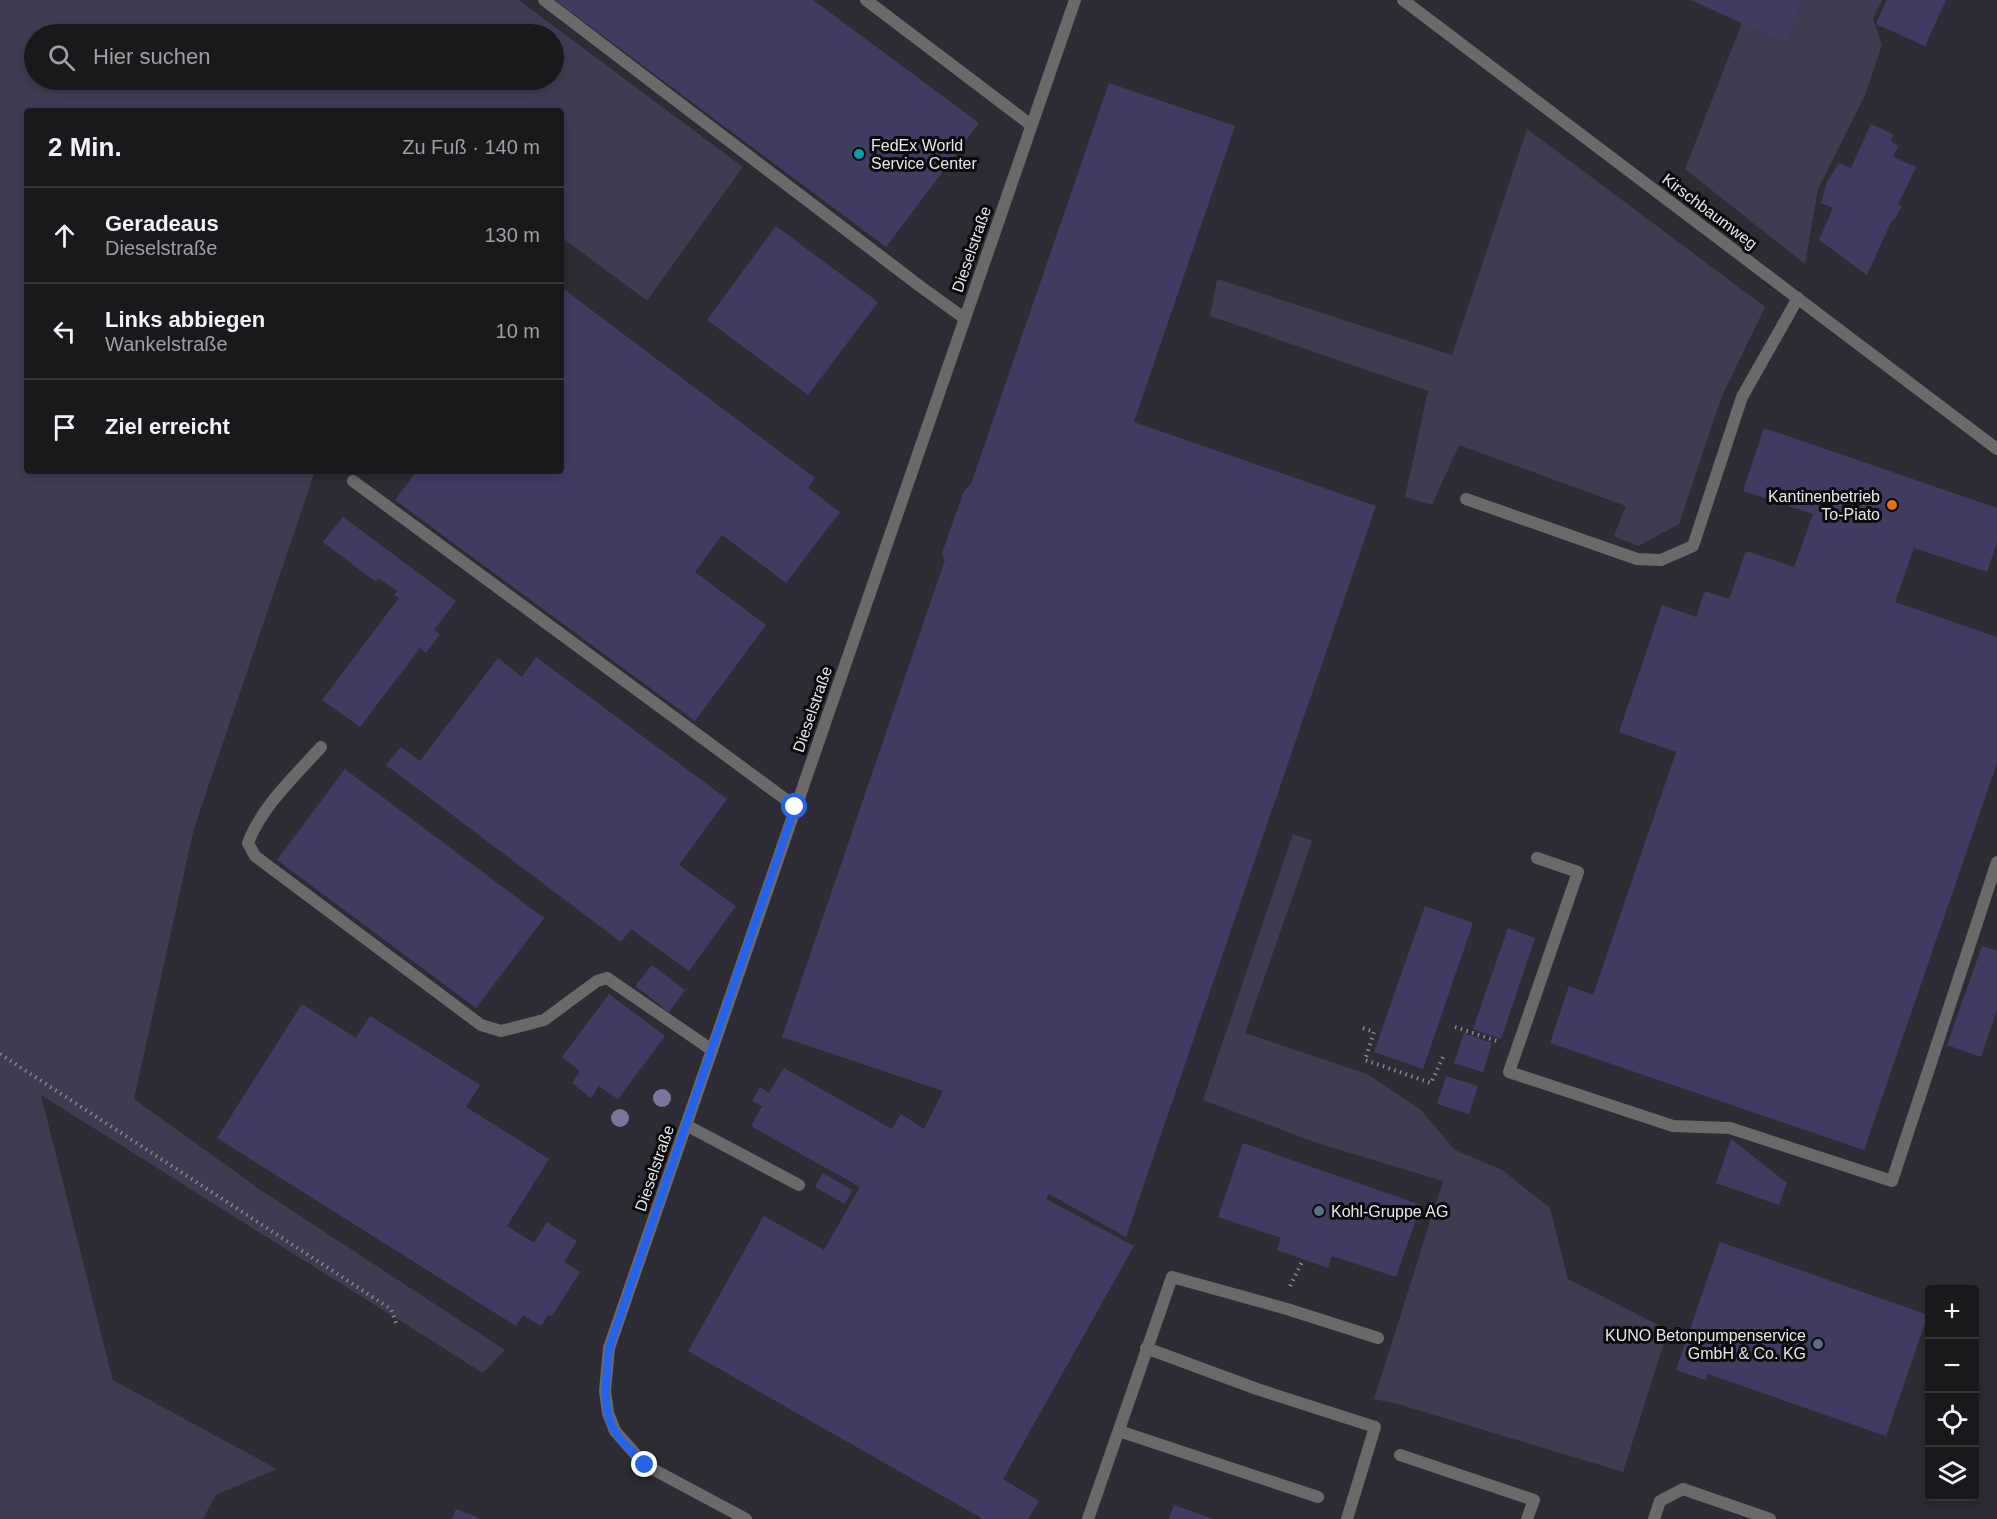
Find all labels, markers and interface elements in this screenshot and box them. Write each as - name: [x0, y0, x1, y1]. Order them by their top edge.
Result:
- search box: [24, 24, 564, 90]
- icon: search: [45, 41, 78, 74]
- text: Hier suchen: [93, 44, 210, 69]
- text: 2 Min.: [48, 132, 122, 162]
- text: Zu Fuß · 140 m: [402, 136, 540, 158]
- place label: FedEx World Service Center: [871, 137, 977, 172]
- marker: FedEx World Service Center: [852, 147, 866, 161]
- street label: Kirschbaumweg: [1659, 170, 1760, 252]
- street label: Dieselstraße: [949, 204, 994, 294]
- text: Geradeaus: [105, 211, 219, 236]
- icon: ahead: [48, 219, 81, 252]
- text: 130 m: [484, 224, 540, 246]
- text: Dieselstraße: [105, 237, 217, 259]
- text: Links abbiegen: [105, 307, 265, 332]
- icon: left: [48, 315, 81, 348]
- text: 10 m: [496, 320, 540, 342]
- text: Wankelstraße: [105, 333, 228, 355]
- icon: arrive: [48, 411, 81, 444]
- text: Ziel erreicht: [105, 414, 230, 439]
- place label: Kantinenbetrieb To-Piato: [1768, 488, 1880, 523]
- marker: Kantinenbetrieb To-Piato: [1885, 498, 1899, 512]
- street label: Dieselstraße: [790, 664, 835, 754]
- route start: [781, 793, 807, 819]
- street label: Dieselstraße: [632, 1123, 677, 1213]
- place label: Kohl-Gruppe AG: [1331, 1203, 1448, 1220]
- marker: Kohl-Gruppe AG: [1312, 1204, 1326, 1218]
- map controls: [1925, 1285, 1979, 1501]
- button: +: [1925, 1285, 1979, 1339]
- place label: KUNO Betonpumpenservice GmbH & Co. KG: [1605, 1327, 1806, 1362]
- marker: KUNO Betonpumpenservice GmbH & Co. KG: [1811, 1337, 1825, 1351]
- button: −: [1925, 1339, 1979, 1393]
- button: locate: [1925, 1393, 1979, 1447]
- button: layers: [1925, 1447, 1979, 1501]
- route end: [631, 1451, 657, 1477]

